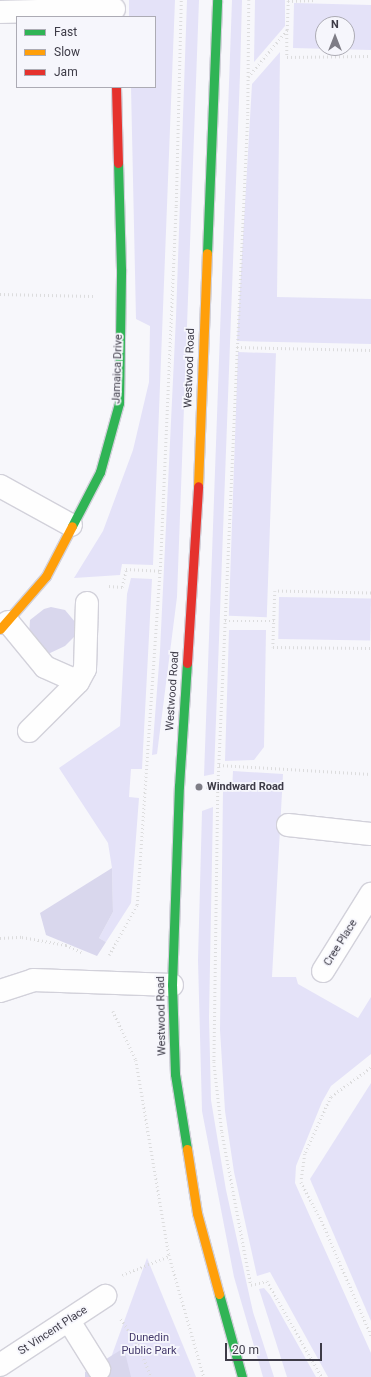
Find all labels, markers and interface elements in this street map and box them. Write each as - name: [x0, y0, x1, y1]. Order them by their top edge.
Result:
- legend: [16, 16, 156, 88]
- north arrow: [315, 16, 355, 56]
- text: N: [331, 18, 339, 31]
- text: Fast: [54, 25, 77, 39]
- text: Slow: [54, 45, 80, 59]
- text: Jam: [54, 65, 78, 79]
- street label: Westwood Road: [182, 328, 198, 408]
- street label: Jamaica Drive: [110, 334, 126, 404]
- street label: Westwood Road: [164, 651, 182, 731]
- place label: Windward Road: [207, 780, 284, 794]
- marker: Windward Road: [194, 782, 204, 792]
- street label: Cree Place: [322, 917, 360, 969]
- street label: Westwood Road: [155, 976, 169, 1056]
- street label: St Vincent Place: [16, 1304, 90, 1358]
- park label: Dunedin Public Park: [121, 1332, 177, 1358]
- scale bar: [227, 1335, 324, 1361]
- text: 20 m: [232, 1343, 259, 1357]

